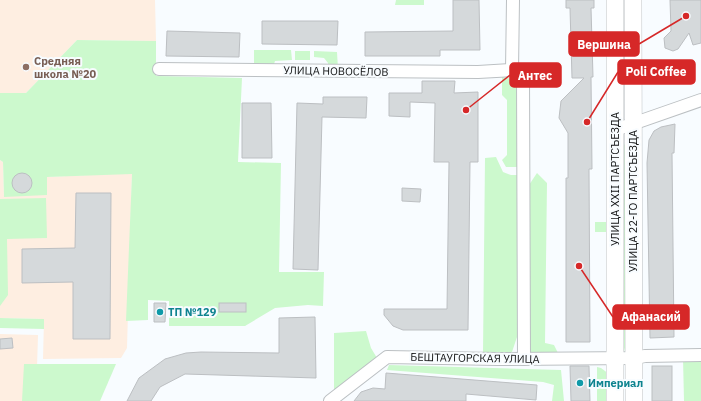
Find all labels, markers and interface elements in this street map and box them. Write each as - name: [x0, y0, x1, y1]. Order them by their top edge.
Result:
- callout: Вершина: [569, 32, 639, 56]
- text: Вершина: [577, 37, 631, 52]
- place label: Средняя школа №20: [34, 54, 97, 81]
- callout: Poli Coffee: [618, 60, 695, 84]
- marker: Средняя школа №20: [21, 62, 31, 72]
- street label: УЛИЦА НОВОСЁЛОВ: [283, 63, 389, 79]
- callout: Антес: [510, 63, 561, 87]
- text: Poli Coffee: [626, 64, 687, 79]
- text: Антес: [518, 68, 552, 83]
- street label: УЛИЦА XXII ПАРТСЪЕЗДА: [608, 112, 622, 246]
- street label: УЛИЦА 22-ГО ПАРТСЪЕЗДА: [626, 130, 640, 272]
- place label: ТП №129: [168, 305, 217, 319]
- callout: Афанасий: [613, 305, 689, 329]
- marker: ТП №129: [155, 307, 165, 317]
- text: Афанасий: [621, 309, 681, 324]
- street label: БЕШТАУГОРСКАЯ УЛИЦА: [410, 350, 540, 366]
- place label: Империал: [588, 376, 643, 390]
- marker: Империал: [575, 378, 585, 388]

